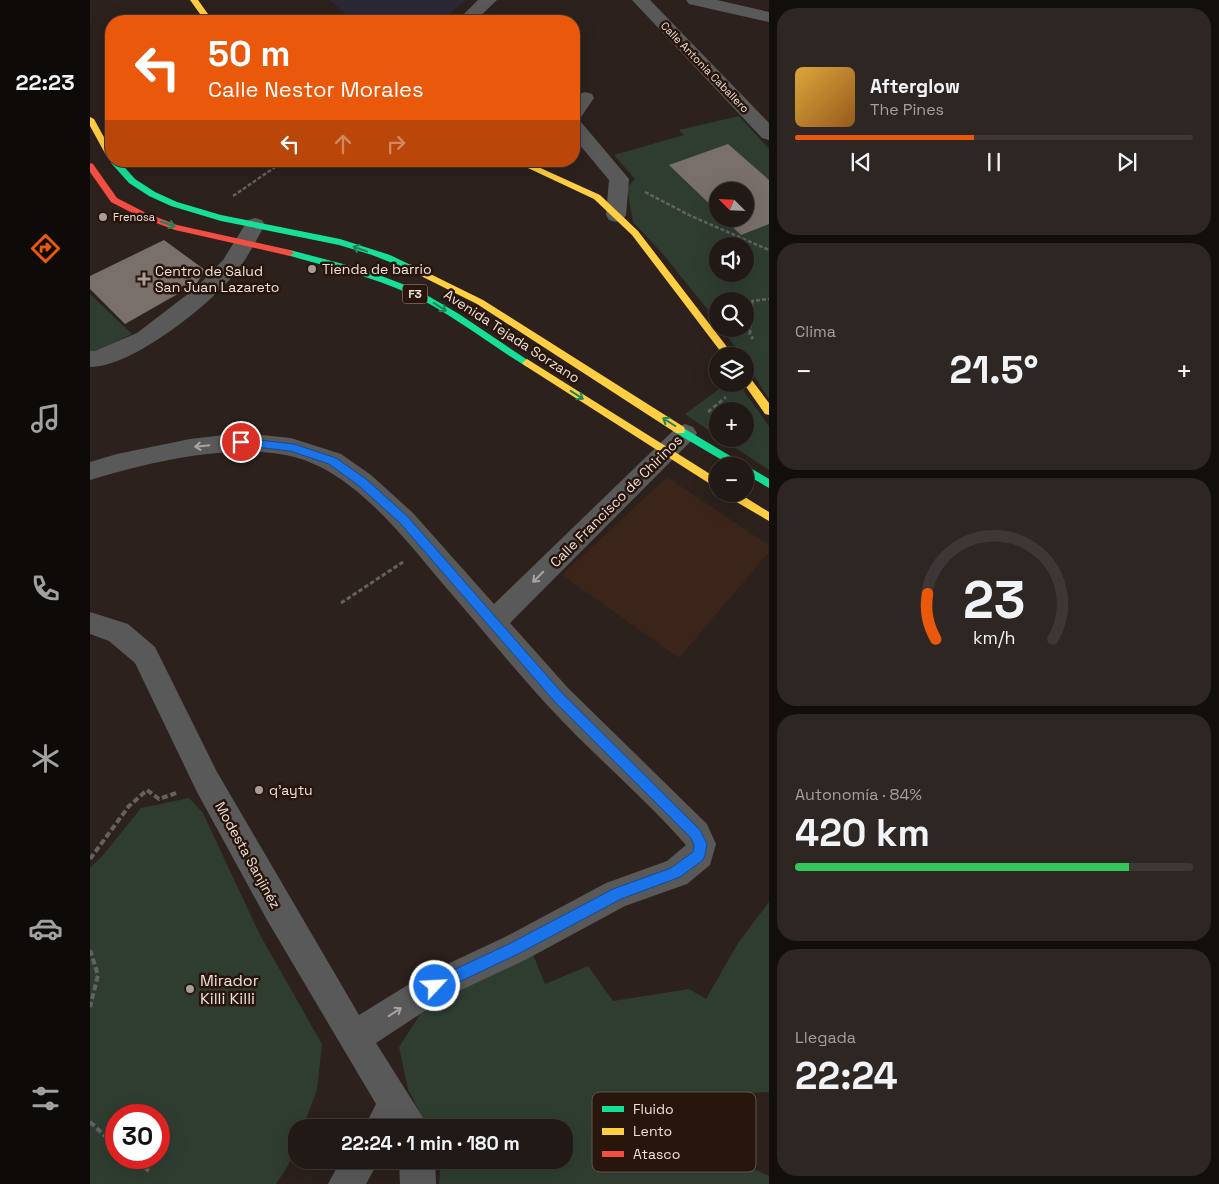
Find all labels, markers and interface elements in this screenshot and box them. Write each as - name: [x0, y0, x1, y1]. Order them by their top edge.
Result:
- street label: Calle Antonia Caballero: [658, 19, 752, 116]
- text: 50 m: [208, 32, 290, 76]
- icon: left: [125, 35, 190, 100]
- text: 22:23: [15, 68, 75, 96]
- text: Afterglow: [870, 74, 960, 99]
- text: Calle Nestor Morales: [208, 75, 424, 103]
- text: The Pines: [870, 99, 944, 120]
- icon: left: [276, 130, 304, 158]
- icon: ahead: [329, 130, 357, 158]
- icon: right: [382, 130, 410, 158]
- icon: previous: [847, 148, 875, 176]
- icon: pause: [980, 148, 1008, 176]
- icon: next: [1113, 148, 1141, 176]
- north arrow: [709, 182, 754, 228]
- map controls: [709, 182, 754, 502]
- place label: Frenosa: [113, 210, 156, 224]
- marker: Frenosa: [97, 211, 109, 223]
- one-way arrow: [160, 220, 176, 229]
- icon: directions: [28, 231, 63, 266]
- button: sound: [709, 237, 754, 282]
- one-way arrow: [353, 244, 369, 253]
- place label: Tienda de barrio: [322, 260, 432, 278]
- place label: Centro de Salud San Juan Lazareto: [155, 262, 279, 296]
- marker: Tienda de barrio: [306, 263, 318, 275]
- marker: Centro de Salud San Juan Lazareto: [137, 272, 151, 286]
- road number: F3: [402, 284, 428, 304]
- street label: Avenida Tejada Sorzano: [441, 285, 583, 387]
- button: search: [709, 292, 754, 337]
- one-way arrow: [432, 303, 446, 313]
- text: Clima: [795, 321, 836, 342]
- text: 21.5°: [950, 346, 1038, 394]
- button: layers: [709, 347, 754, 392]
- text: −: [795, 353, 812, 389]
- text: +: [1176, 353, 1193, 389]
- one-way arrow: [569, 390, 583, 400]
- icon: music: [28, 401, 63, 436]
- button: +: [709, 402, 754, 447]
- one-way arrow: [662, 417, 676, 427]
- pin: [220, 421, 262, 463]
- icon: arrive: [227, 428, 255, 456]
- street label: Calle Francisco de Chirinos: [546, 431, 686, 571]
- one-way arrow: [194, 442, 210, 451]
- button: −: [709, 457, 754, 502]
- text: 23: [963, 567, 1025, 633]
- icon: phone: [28, 571, 63, 606]
- one-way arrow: [532, 571, 544, 584]
- text: km/h: [973, 626, 1015, 649]
- icon: climate: [28, 741, 63, 776]
- place label: q'aytu: [269, 781, 313, 799]
- marker: q'aytu: [253, 784, 265, 796]
- text: Autonomía · 84%: [795, 784, 922, 805]
- street label: Modesta Sanjinéz: [211, 798, 285, 912]
- text: 420 km: [795, 809, 930, 857]
- icon: car: [28, 911, 63, 946]
- position arrow: [408, 959, 460, 1011]
- place label: Mirador Killi Killi: [200, 970, 259, 1009]
- marker: Mirador Killi Killi: [184, 983, 196, 995]
- one-way arrow: [388, 1006, 402, 1016]
- text: Llegada: [795, 1027, 856, 1048]
- text: 22:24: [795, 1052, 898, 1100]
- icon: filters: [28, 1081, 63, 1116]
- legend: [592, 1092, 756, 1172]
- text: Fluido: [633, 1100, 674, 1118]
- speed limit sign: 30: [105, 1104, 170, 1169]
- text: Lento: [633, 1122, 672, 1140]
- text: 22:24 · 1 min · 180 m: [341, 1131, 520, 1156]
- text: Atasco: [633, 1145, 680, 1163]

